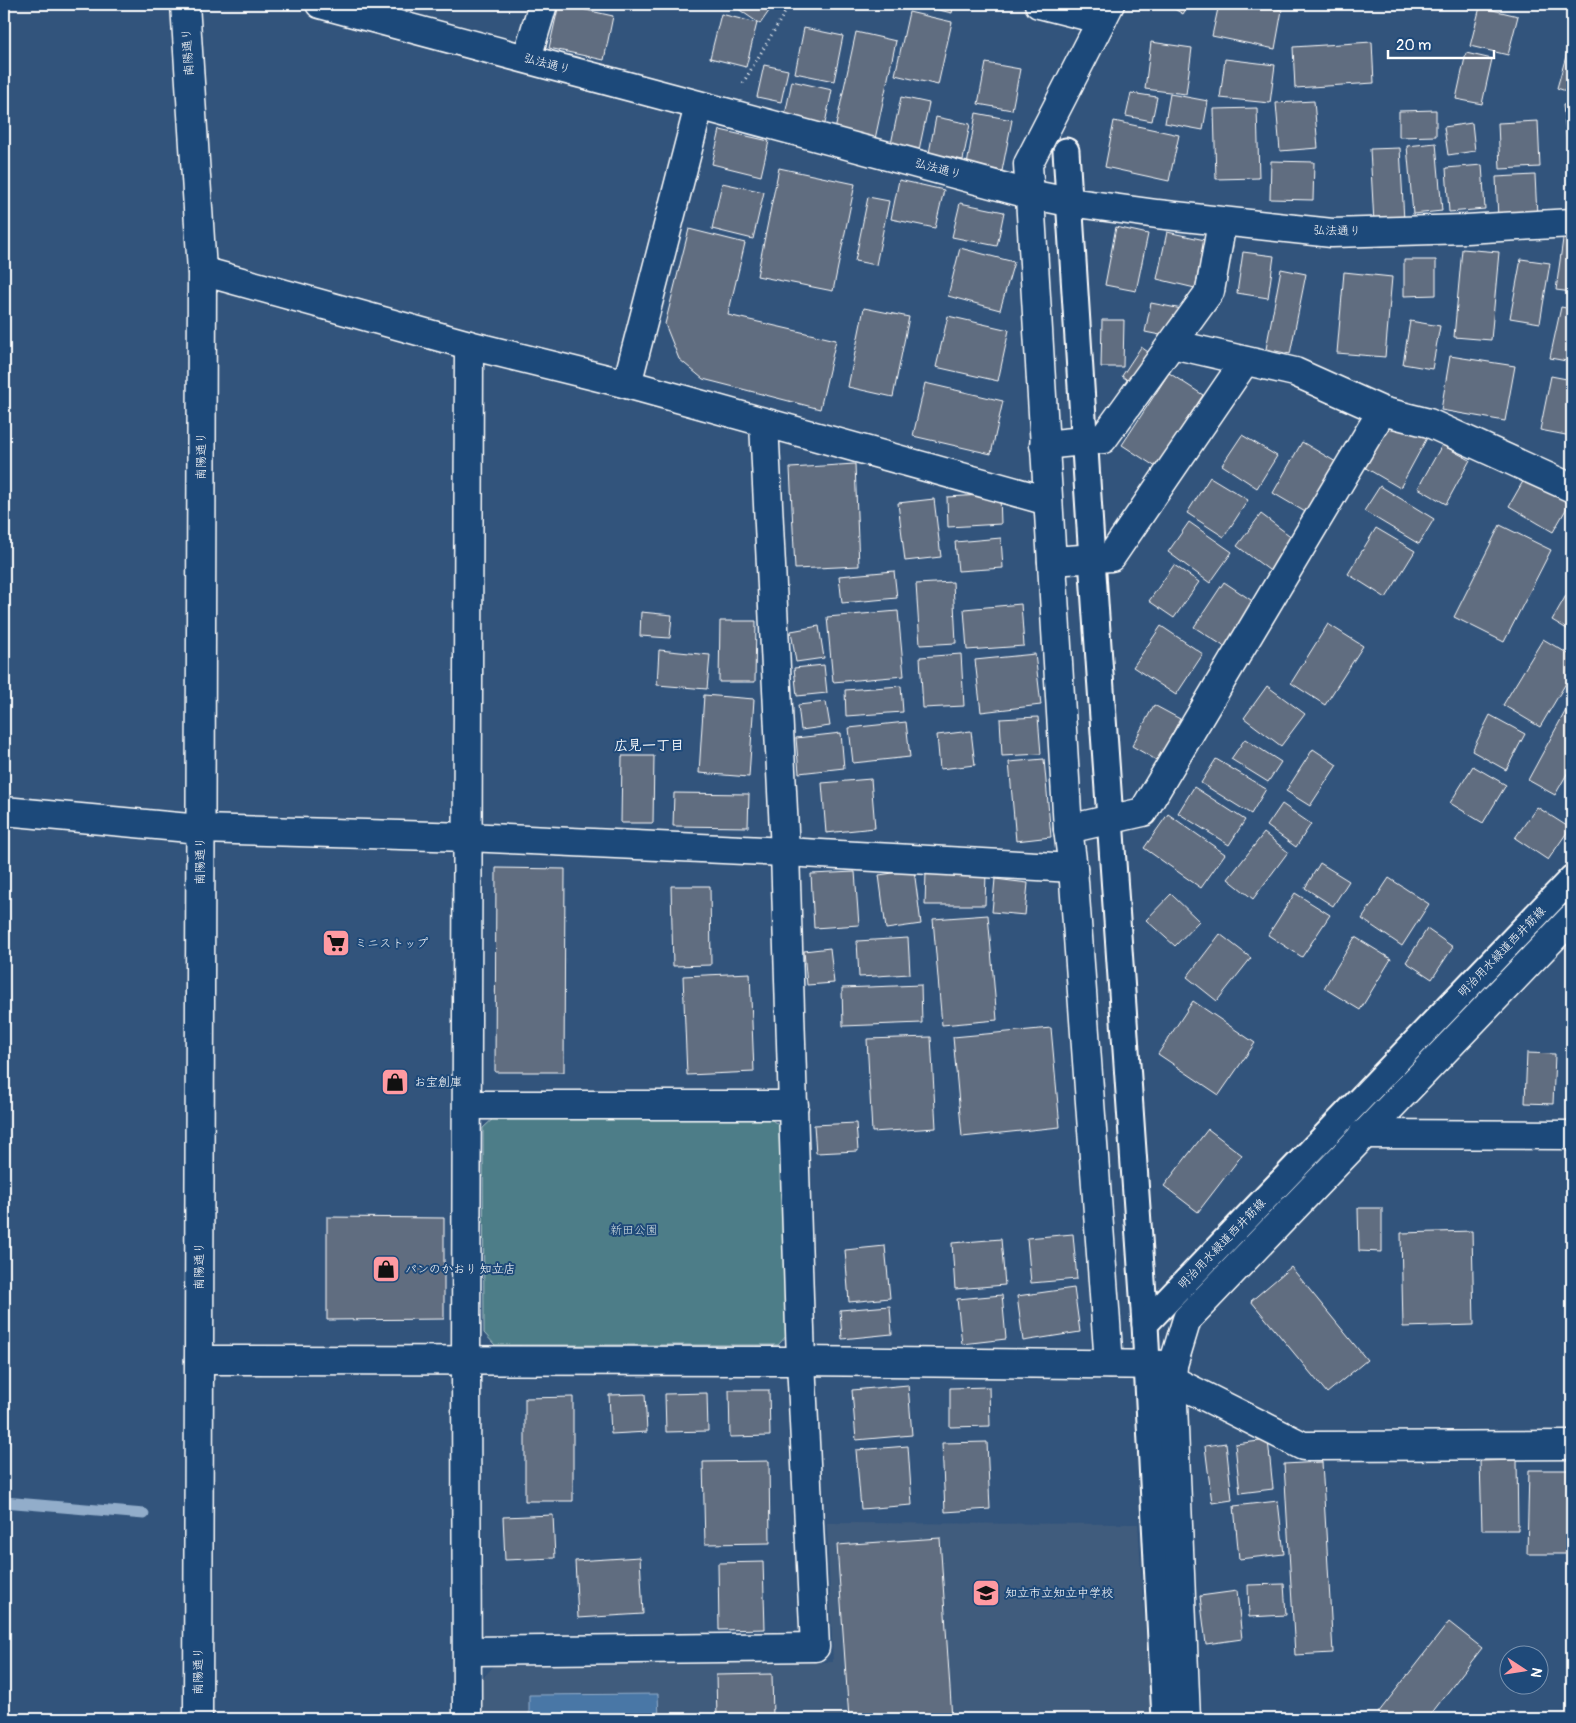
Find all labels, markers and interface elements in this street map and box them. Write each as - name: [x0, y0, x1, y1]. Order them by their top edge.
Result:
- street label: 南陽通り: [179, 28, 197, 76]
- scale bar: [1388, 28, 1495, 60]
- text: 20 m: [1396, 36, 1431, 55]
- street label: 弘法通り: [522, 51, 572, 77]
- street label: 弘法通り: [913, 156, 963, 182]
- street label: 弘法通り: [1313, 223, 1361, 239]
- street label: 南陽通り: [194, 432, 209, 480]
- district label: 広見一丁目: [614, 737, 684, 754]
- street label: 南陽通り: [193, 837, 208, 885]
- street label: 明治用水緑道西井筋線: [1455, 904, 1549, 1000]
- supermarket icon: ミニストップ: [321, 928, 351, 958]
- place label: ミニストップ: [355, 936, 428, 951]
- shop icon: お宝創庫: [380, 1067, 410, 1097]
- place label: お宝創庫: [414, 1075, 462, 1090]
- street label: 明治用水緑道西井筋線: [1175, 1196, 1269, 1292]
- park label: 新田公園: [610, 1223, 658, 1238]
- street label: 南陽通り: [192, 1242, 207, 1290]
- shop icon: パンのかおり 知立店: [371, 1254, 401, 1284]
- place label: パンのかおり 知立店: [405, 1262, 516, 1277]
- school or university icon: 知立市立知立中学校: [971, 1578, 1001, 1608]
- place label: 知立市立知立中学校: [1005, 1586, 1113, 1601]
- north arrow: [1498, 1646, 1548, 1696]
- street label: 南陽通り: [191, 1647, 206, 1695]
- text: N: [1527, 1666, 1546, 1679]

